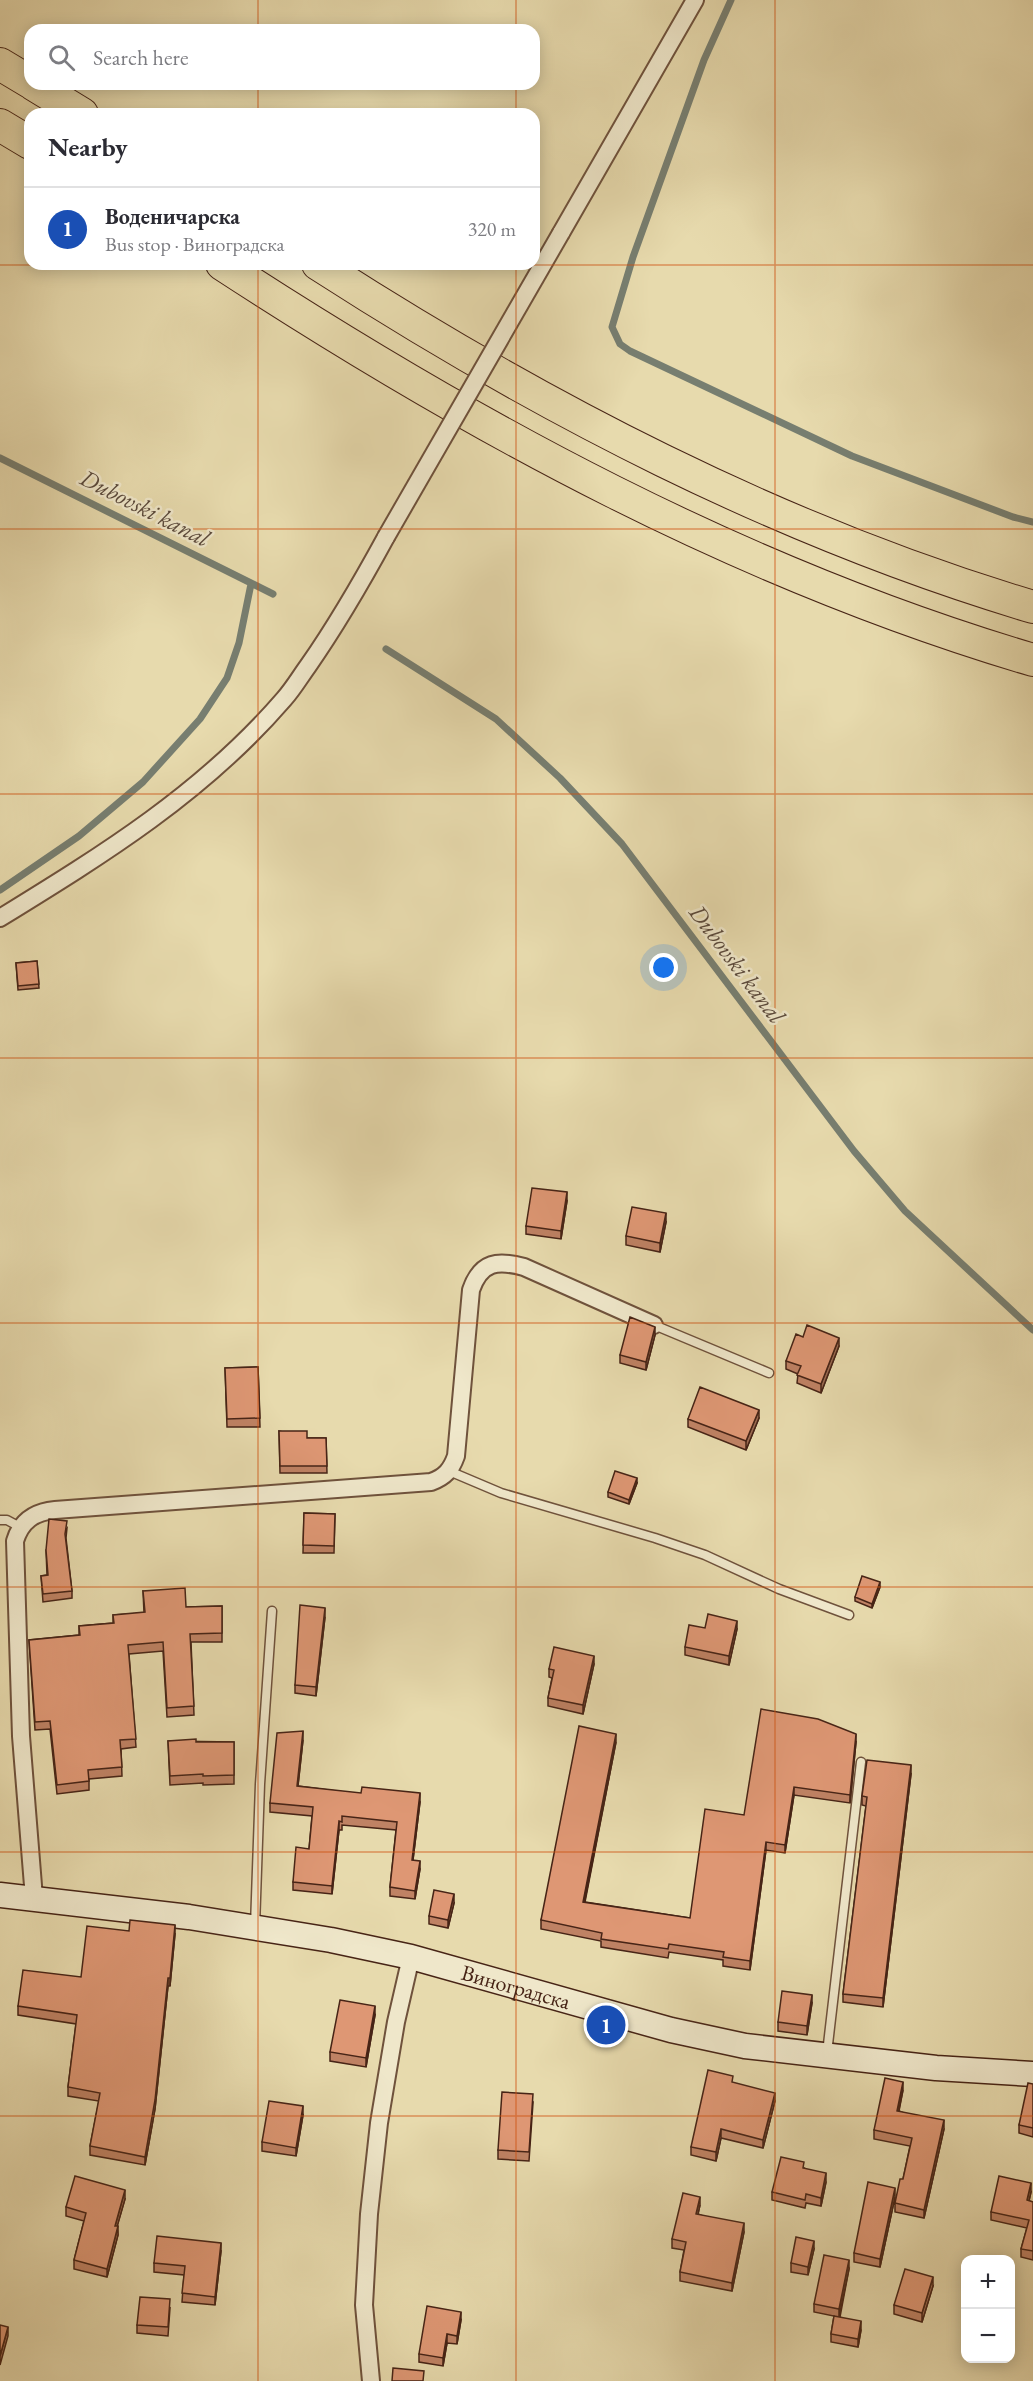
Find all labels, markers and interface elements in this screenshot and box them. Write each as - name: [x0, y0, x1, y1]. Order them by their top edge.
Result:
- search box: [24, 24, 540, 90]
- icon: search: [45, 41, 78, 74]
- text: Search here: [93, 43, 188, 72]
- text: Nearby: [48, 130, 128, 164]
- text: Воденичарска: [105, 202, 240, 231]
- text: 1: [62, 216, 73, 242]
- text: 320 m: [468, 216, 516, 242]
- text: Bus stop · Виноградска: [105, 231, 285, 257]
- water label: Dubovski kanal: [74, 461, 216, 554]
- water label: Dubovski kanal: [682, 897, 793, 1030]
- your location: [649, 953, 678, 982]
- street label: Виноградска: [458, 1958, 574, 2016]
- pin: 1: [586, 2002, 626, 2048]
- map controls: [961, 2255, 1015, 2363]
- button: +: [961, 2255, 1015, 2309]
- button: −: [961, 2309, 1015, 2363]

